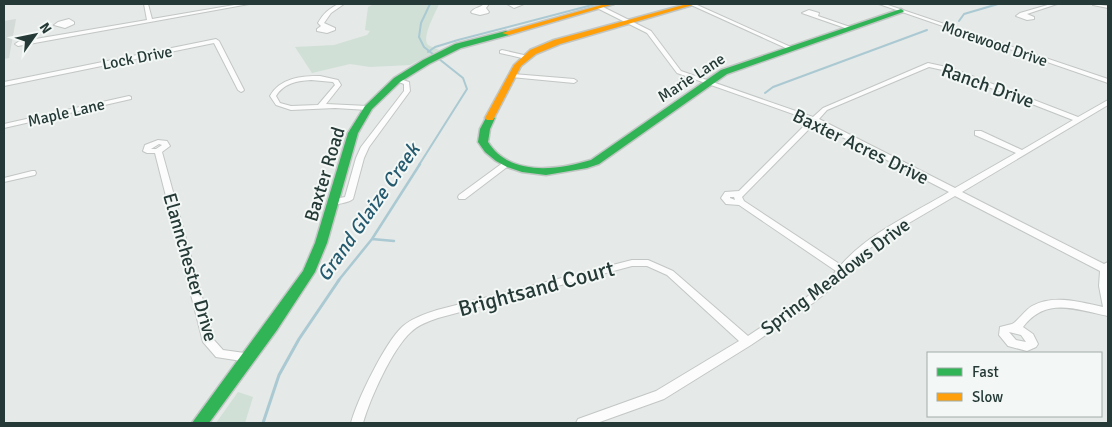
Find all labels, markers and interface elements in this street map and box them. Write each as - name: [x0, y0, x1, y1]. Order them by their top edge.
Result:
- north arrow: [10, 10, 60, 60]
- street label: Morewood Drive: [939, 17, 1050, 71]
- text: N: [36, 19, 55, 37]
- street label: Lock Drive: [100, 41, 174, 75]
- street label: Marie Lane: [654, 49, 729, 107]
- street label: Ranch Drive: [938, 58, 1037, 114]
- street label: Maple Lane: [26, 94, 107, 132]
- street label: Baxter Acres Drive: [789, 104, 933, 190]
- street label: Baxter Road: [299, 124, 351, 225]
- water label: Grand Glaize Creek: [312, 137, 426, 286]
- street label: Elannchester Drive: [157, 190, 223, 344]
- street label: Spring Meadows Drive: [756, 213, 915, 341]
- street label: Brightsand Court: [455, 255, 618, 322]
- legend: [927, 352, 1102, 417]
- text: Fast: [972, 363, 999, 381]
- text: Slow: [972, 388, 1003, 406]

